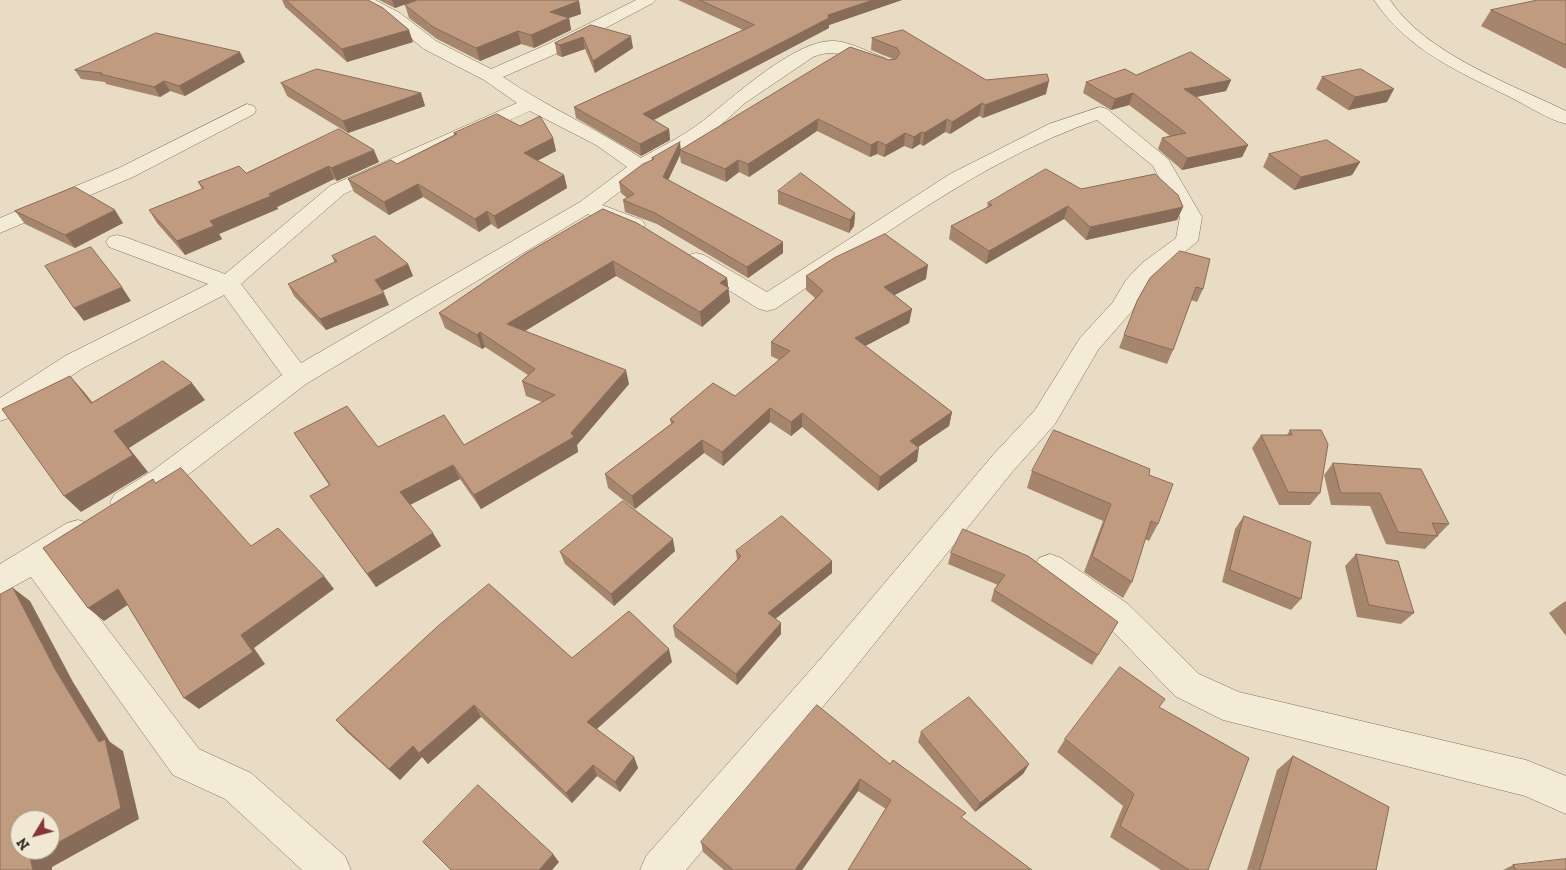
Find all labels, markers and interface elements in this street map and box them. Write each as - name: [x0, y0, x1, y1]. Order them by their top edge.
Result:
- north arrow: [10, 810, 60, 860]
- text: N: [13, 834, 33, 853]

